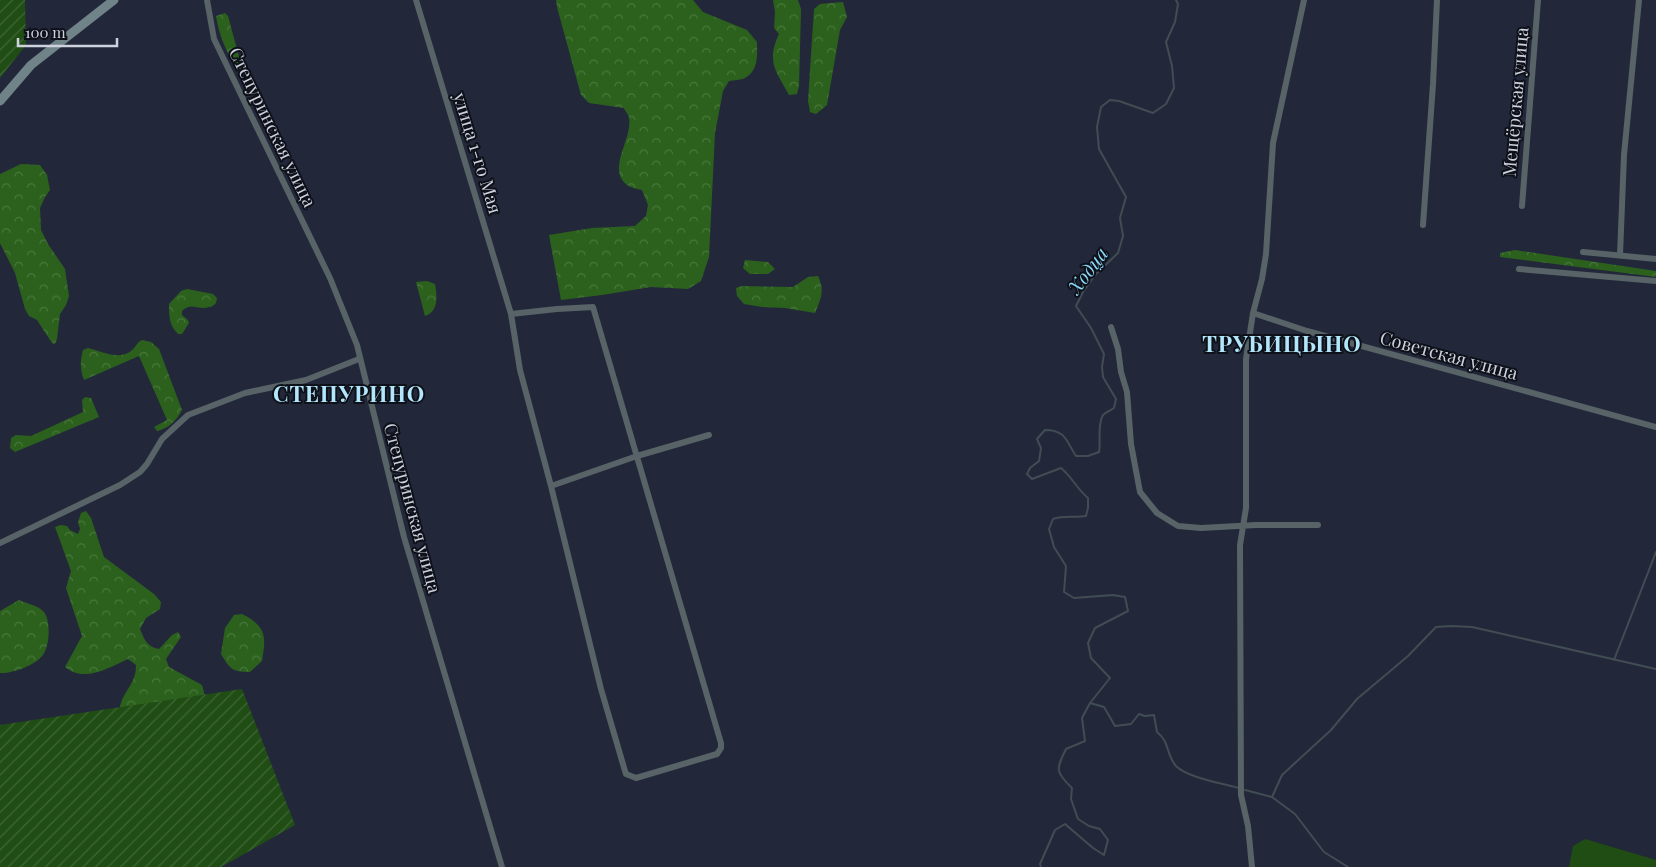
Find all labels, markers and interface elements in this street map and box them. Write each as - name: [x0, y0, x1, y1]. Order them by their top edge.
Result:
- scale bar: [18, 15, 116, 47]
- text: 100 m: [25, 22, 66, 42]
- street label: Мещёрская улица: [1497, 26, 1533, 178]
- street label: Степуринская улица: [224, 43, 322, 211]
- street label: улица 1-го Мая: [448, 89, 508, 217]
- water label: Ходца: [1060, 241, 1113, 300]
- street label: Советская улица: [1377, 325, 1521, 385]
- district label: ТРУБИЦЫНО: [1202, 328, 1362, 358]
- district label: СТЕПУРИНО: [273, 378, 425, 408]
- street label: Степуринская улица: [379, 420, 447, 596]

